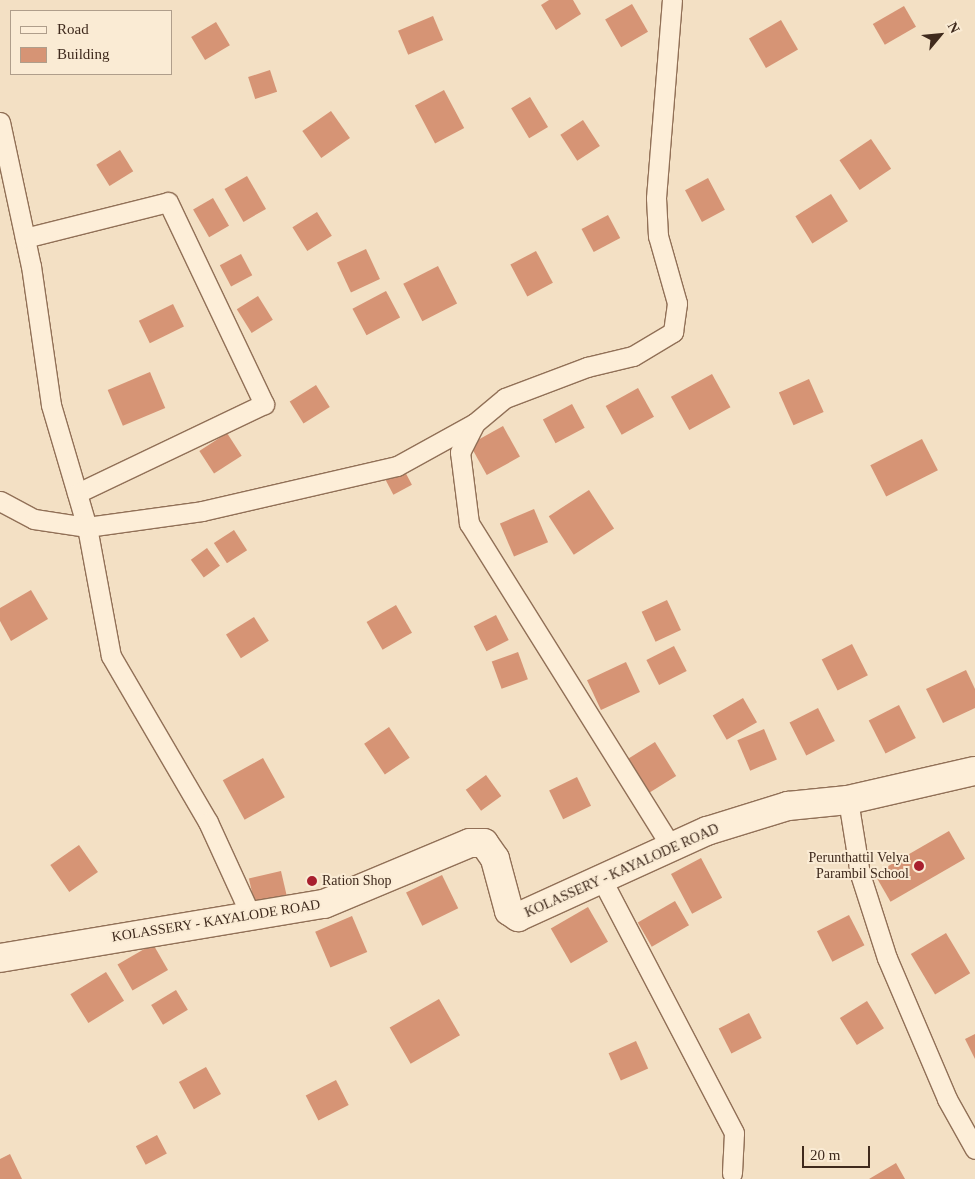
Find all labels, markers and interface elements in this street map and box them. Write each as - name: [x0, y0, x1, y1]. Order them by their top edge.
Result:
- legend: [10, 10, 172, 75]
- north arrow: [915, 10, 965, 60]
- text: N: [945, 20, 963, 36]
- text: Road: [57, 21, 89, 37]
- text: Building: [57, 46, 110, 62]
- street label: KOLASSERY - KAYALODE ROAD: [522, 820, 722, 922]
- place label: Perunthattil Velya Parambil School: [808, 850, 909, 882]
- marker: Perunthattil Velya Parambil School: [913, 860, 925, 872]
- place label: Ration Shop: [322, 873, 392, 889]
- marker: Ration Shop: [306, 875, 318, 887]
- street label: KOLASSERY - KAYALODE ROAD: [110, 896, 322, 946]
- scale bar: [805, 1136, 872, 1168]
- text: 20 m: [810, 1147, 840, 1163]

